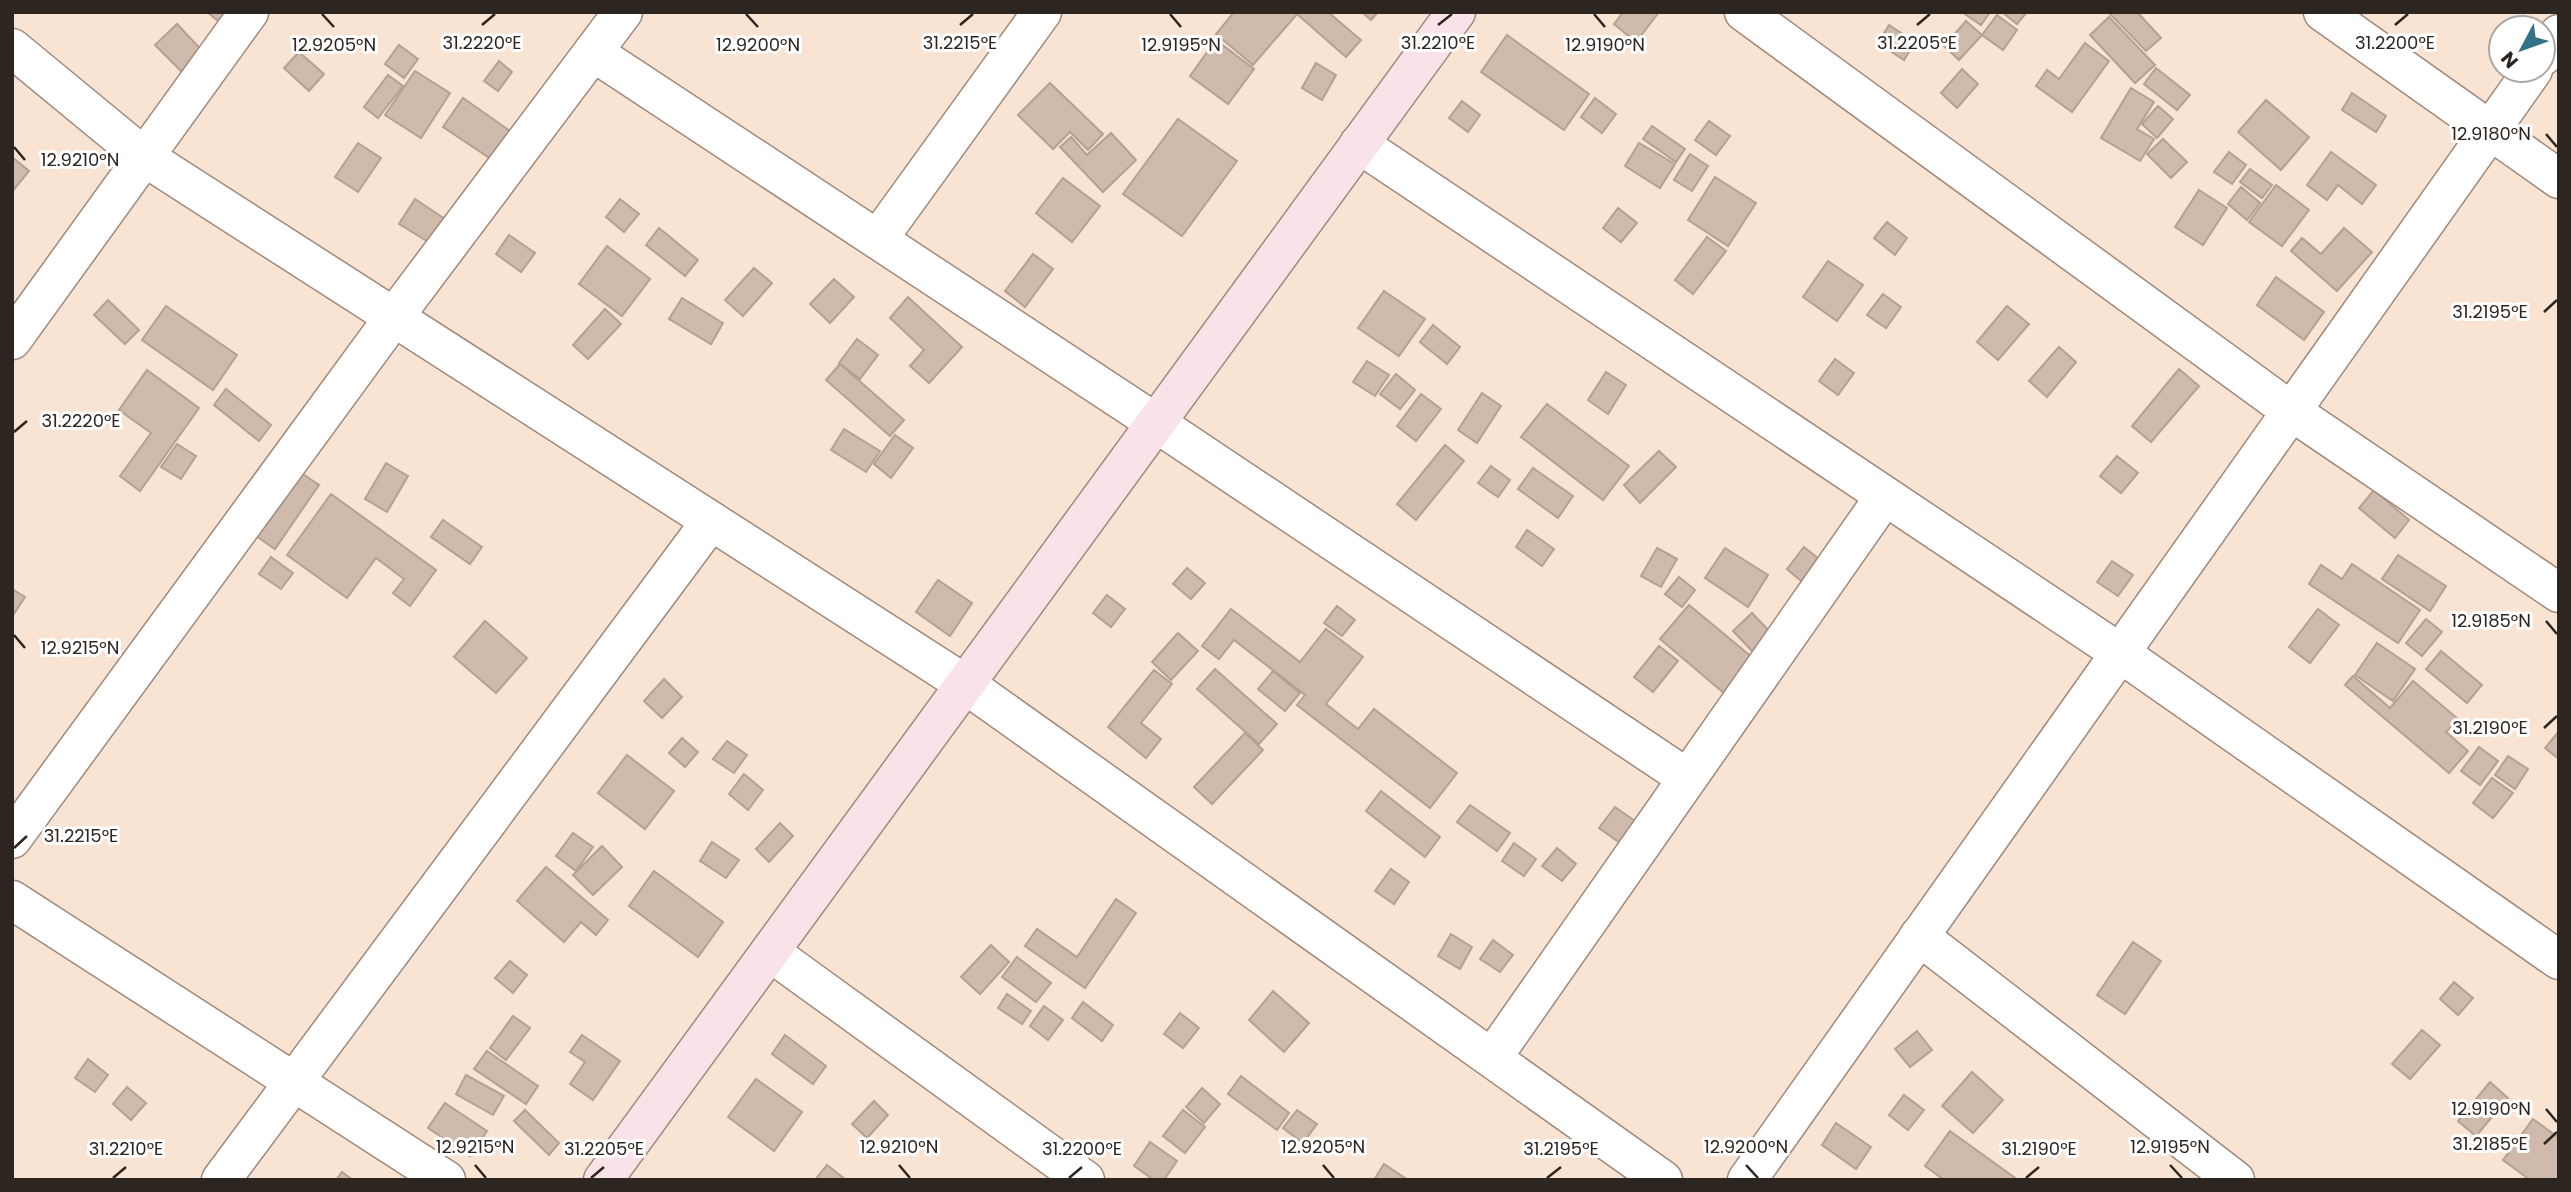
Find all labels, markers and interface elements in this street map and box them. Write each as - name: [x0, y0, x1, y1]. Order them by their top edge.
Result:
- north arrow: [2487, 14, 2557, 84]
- text: 31.2220°E: [442, 30, 522, 55]
- text: 31.2215°E: [923, 30, 997, 55]
- text: 31.2210°E: [1401, 30, 1475, 55]
- text: 31.2205°E: [1877, 30, 1957, 55]
- text: 31.2200°E: [2355, 30, 2435, 55]
- text: 12.9205°N: [292, 32, 376, 57]
- text: 12.9200°N: [716, 32, 800, 57]
- text: 12.9195°N: [1141, 32, 1221, 57]
- text: 12.9190°N: [1565, 32, 1645, 57]
- text: N: [2495, 46, 2524, 74]
- text: 12.9180°N: [2451, 121, 2531, 146]
- text: 12.9210°N: [41, 147, 119, 172]
- text: 31.2195°E: [2452, 299, 2528, 324]
- text: 31.2220°E: [41, 408, 121, 433]
- text: 12.9185°N: [2451, 608, 2531, 633]
- text: 12.9215°N: [41, 635, 119, 660]
- text: 31.2190°E: [2452, 715, 2528, 740]
- text: 31.2215°E: [44, 823, 118, 848]
- text: 12.9190°N: [2451, 1096, 2531, 1121]
- text: 31.2185°E: [2452, 1131, 2528, 1156]
- text: 12.9215°N: [436, 1134, 514, 1159]
- text: 12.9210°N: [860, 1134, 938, 1159]
- text: 12.9205°N: [1281, 1134, 1365, 1159]
- text: 12.9200°N: [1704, 1134, 1788, 1159]
- text: 12.9195°N: [2130, 1134, 2210, 1159]
- text: 31.2210°E: [89, 1136, 163, 1161]
- text: 31.2205°E: [564, 1136, 644, 1161]
- text: 31.2200°E: [1042, 1136, 1122, 1161]
- text: 31.2195°E: [1523, 1136, 1599, 1161]
- text: 31.2190°E: [2001, 1136, 2077, 1161]

